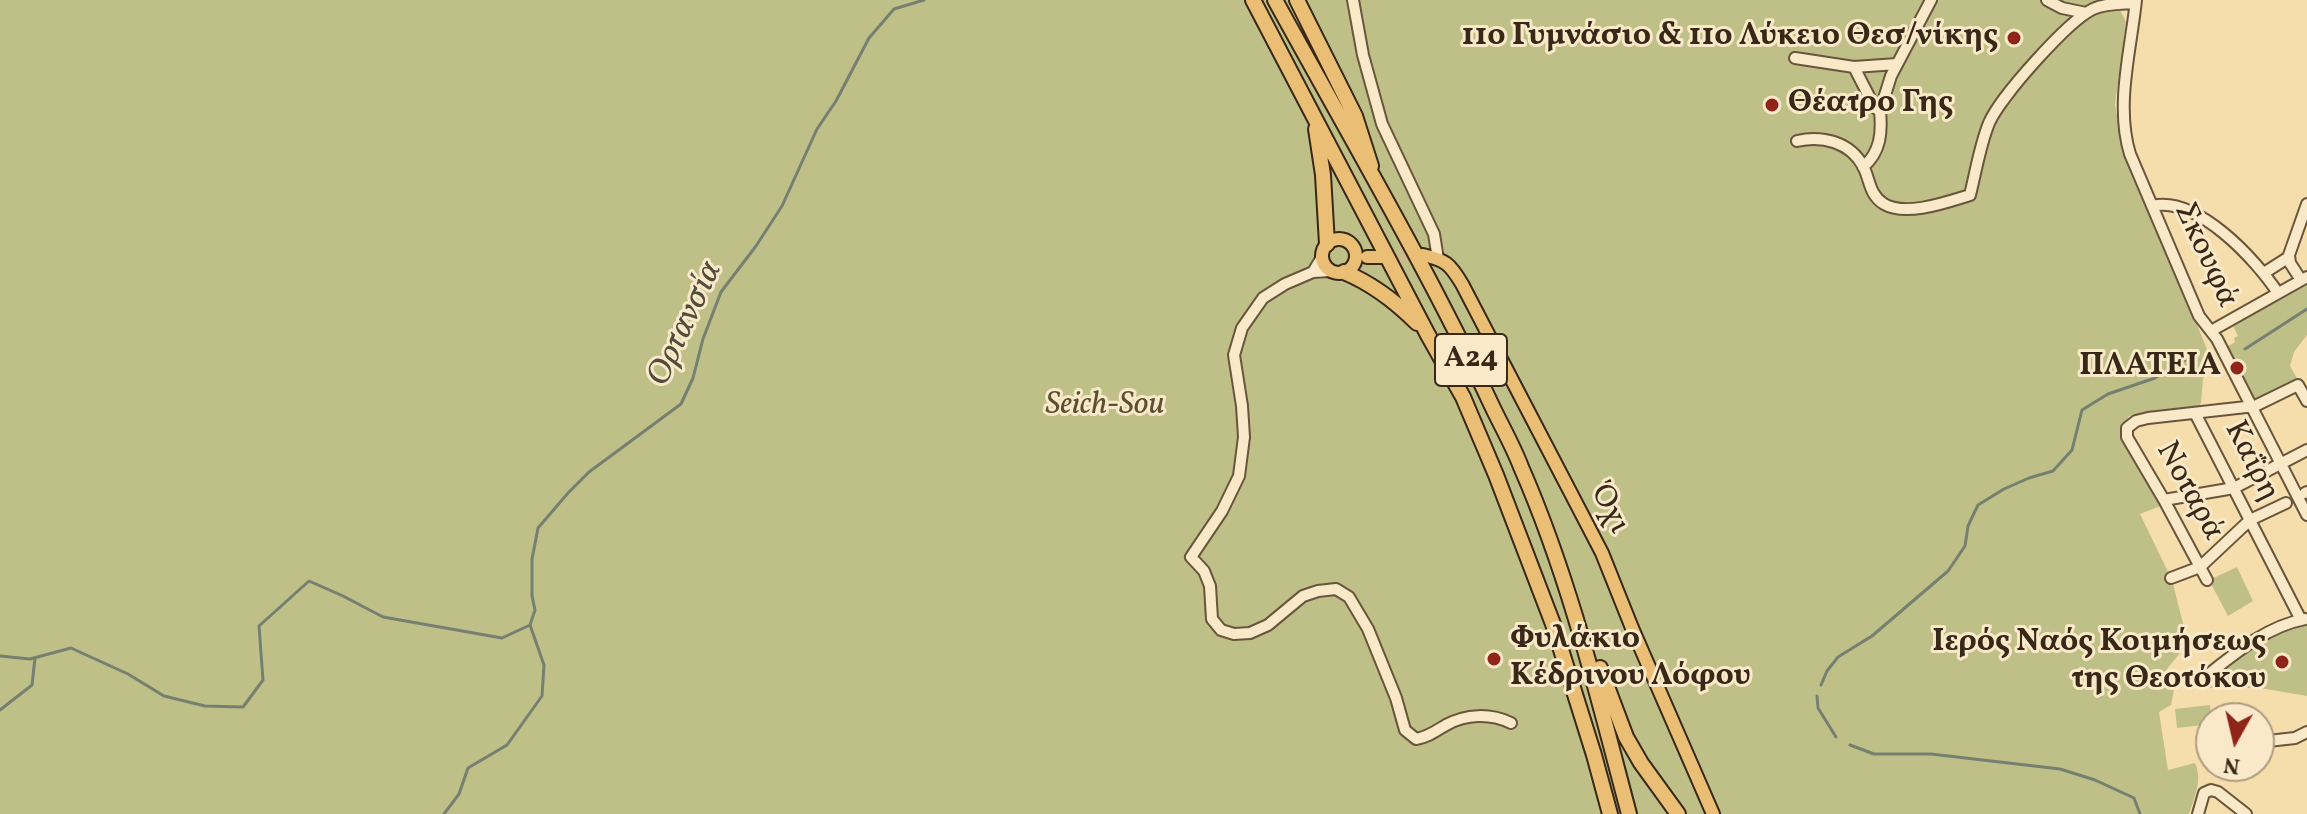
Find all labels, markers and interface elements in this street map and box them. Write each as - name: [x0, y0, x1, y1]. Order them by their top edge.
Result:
- place label: 11ο Γυμνάσιο & 11ο Λύκειο Θεσ/νίκης: [1462, 19, 1998, 57]
- marker: 11ο Γυμνάσιο & 11ο Λύκειο Θεσ/νίκης: [2005, 29, 2023, 47]
- place label: Θέατρο Γης: [1788, 86, 1953, 124]
- marker: Θέατρο Γης: [1763, 96, 1781, 114]
- street label: Σκουφά: [2163, 198, 2245, 314]
- water label: Ορτανσία: [641, 256, 733, 394]
- road number: Α24: [1435, 334, 1507, 386]
- place label: ΠΛΑΤΕΙΑ: [2079, 349, 2221, 387]
- marker: ΠΛΑΤΕΙΑ: [2228, 359, 2246, 377]
- park label: Seich-Sou: [1046, 388, 1164, 426]
- street label: Καΐρη: [2214, 415, 2286, 509]
- street label: Νοταρά: [2145, 436, 2231, 548]
- street label: Όχι: [1580, 479, 1636, 541]
- place label: Φυλάκιο Κέδρινου Λόφου: [1510, 622, 1751, 697]
- place label: Ιερός Ναός Κοιμήσεως της Θεοτόκου: [1932, 625, 2266, 700]
- marker: Φυλάκιο Κέδρινου Λόφου: [1485, 650, 1503, 668]
- marker: Ιερός Ναός Κοιμήσεως της Θεοτόκου: [2273, 653, 2291, 671]
- north arrow: [2195, 702, 2275, 782]
- text: N: [2222, 748, 2242, 781]

